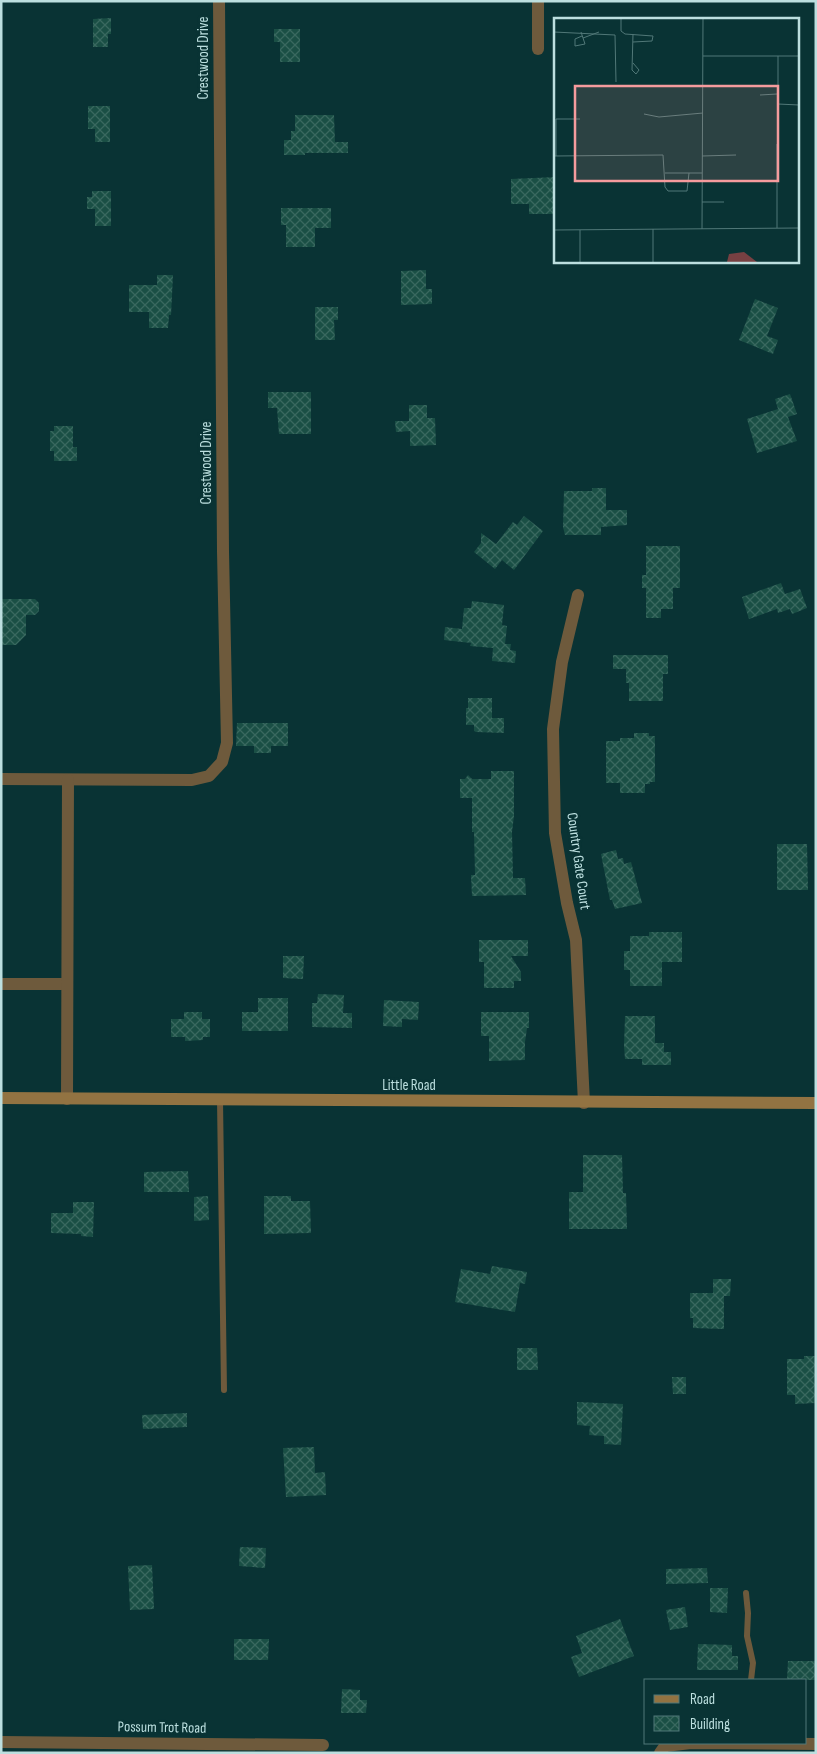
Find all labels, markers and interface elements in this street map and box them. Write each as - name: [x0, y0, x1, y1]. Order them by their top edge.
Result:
- street label: Crestwood Drive: [194, 17, 213, 99]
- inset map: [554, 18, 800, 262]
- street label: Crestwood Drive: [197, 422, 216, 504]
- street label: Country Gate Court: [562, 811, 595, 911]
- street label: Little Road: [382, 1076, 436, 1095]
- legend: [644, 1679, 807, 1744]
- text: Road: [690, 1690, 715, 1709]
- text: Building: [690, 1715, 730, 1734]
- street label: Possum Trot Road: [117, 1717, 206, 1738]

